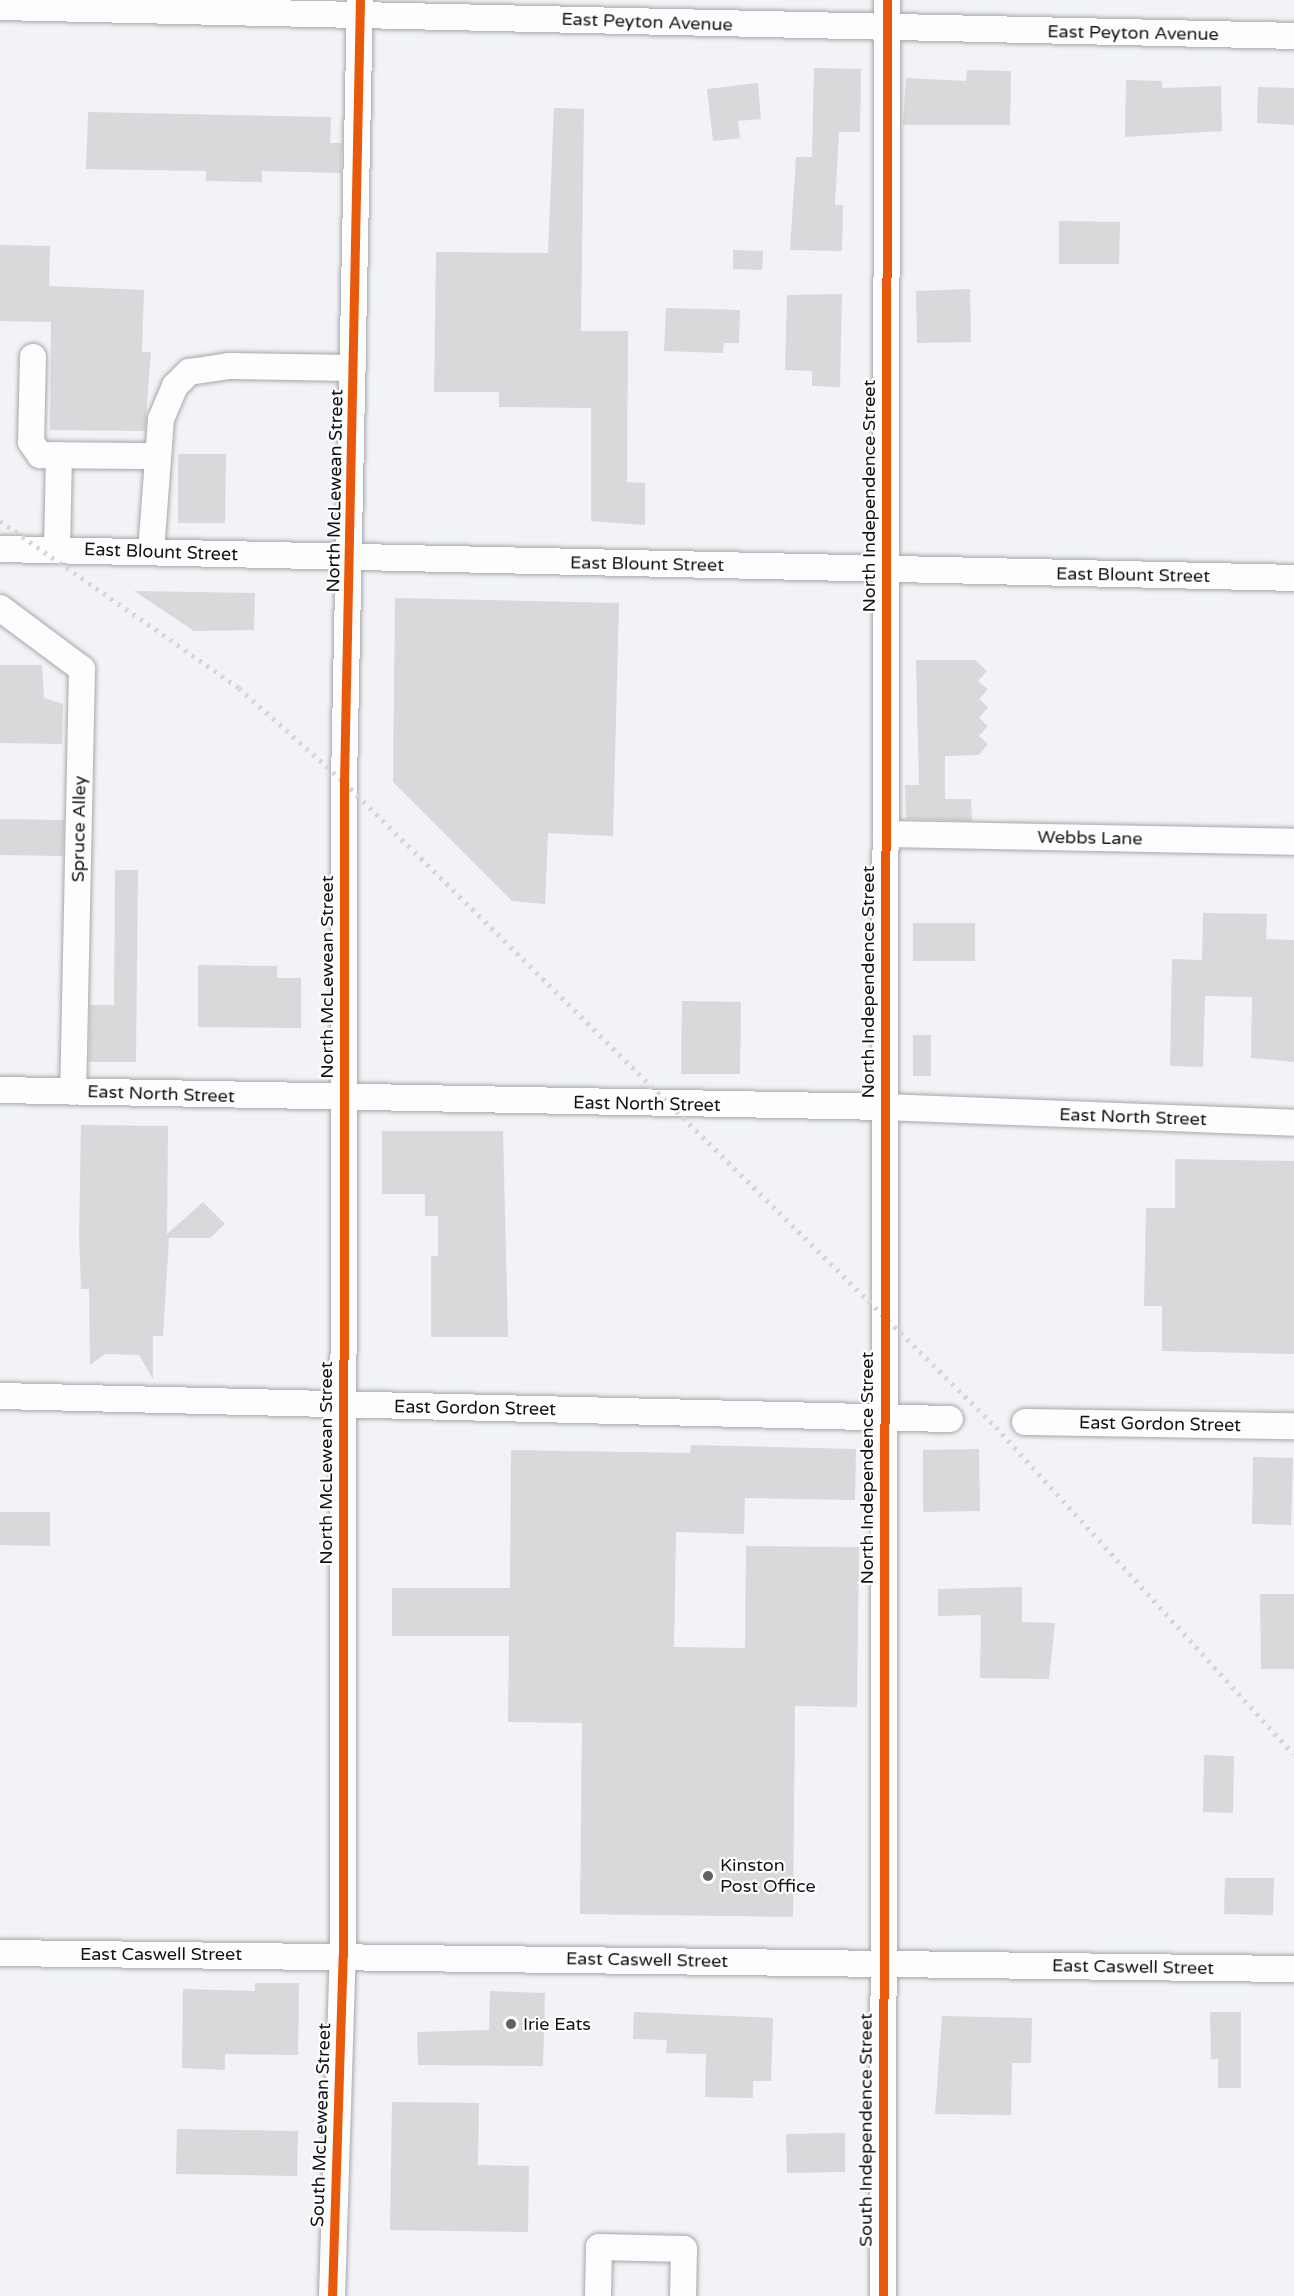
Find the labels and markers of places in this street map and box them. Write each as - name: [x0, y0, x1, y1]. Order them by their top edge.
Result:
- place label: Kinston Post Office: [720, 1855, 816, 1898]
- marker: Kinston Post Office: [701, 1869, 715, 1883]
- place label: Irie Eats: [523, 2013, 591, 2035]
- marker: Irie Eats: [504, 2017, 518, 2031]

